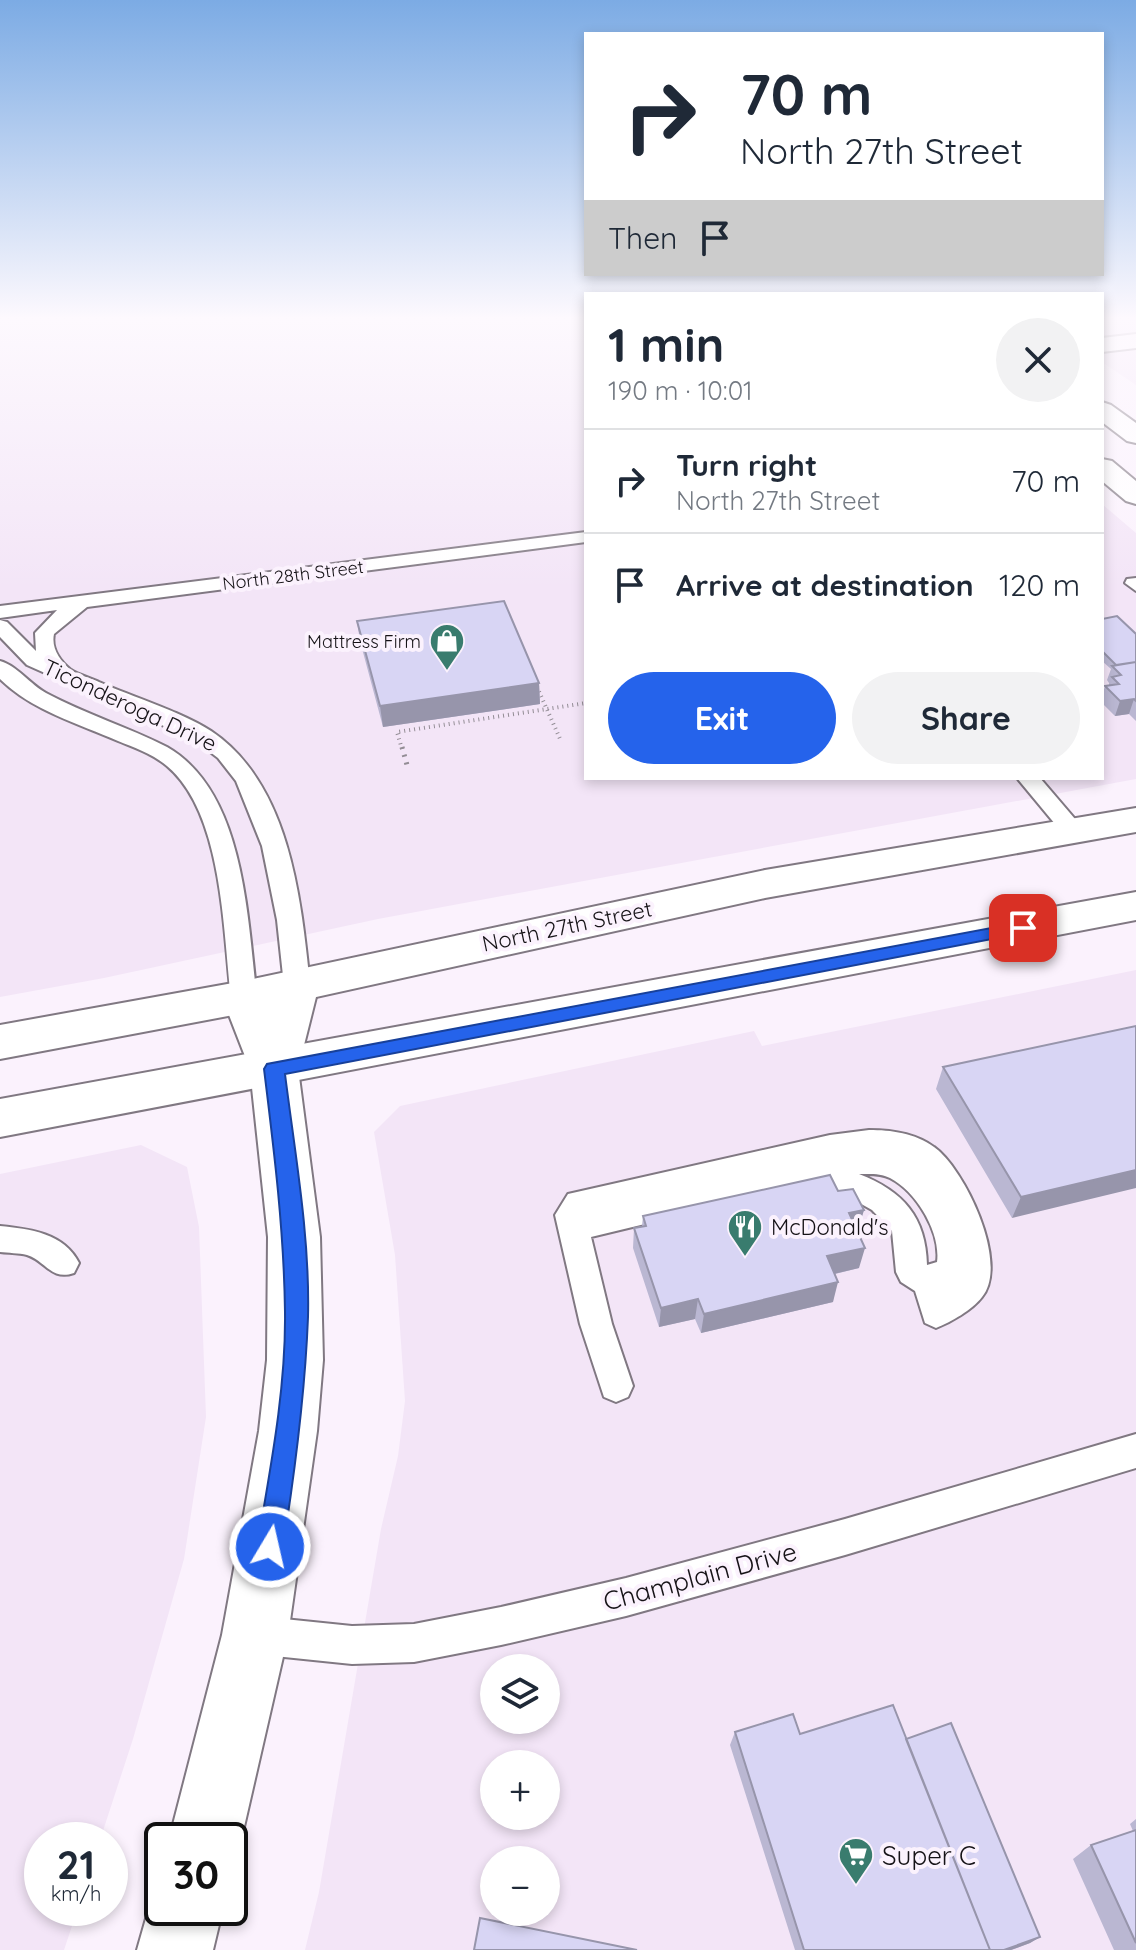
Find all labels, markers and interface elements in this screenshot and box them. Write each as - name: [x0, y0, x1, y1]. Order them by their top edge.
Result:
- text: 70 m: [740, 59, 872, 129]
- icon: right: [608, 64, 712, 168]
- text: North 27th Street: [740, 128, 1023, 173]
- icon: arrive: [693, 216, 737, 260]
- text: Then: [608, 219, 677, 257]
- text: 1 min: [608, 314, 724, 374]
- button: close: [996, 318, 1080, 402]
- text: 190 m · 10:01: [608, 374, 753, 407]
- text: Turn right: [676, 446, 817, 484]
- icon: right: [608, 459, 652, 503]
- text: 70 m: [1011, 462, 1080, 500]
- text: North 27th Street: [676, 484, 880, 517]
- street label: North 28th Street: [221, 555, 365, 595]
- icon: arrive: [608, 563, 652, 607]
- text: Arrive at destination: [676, 566, 974, 604]
- text: 120 m: [999, 566, 1080, 604]
- shop icon: Mattress Firm: [428, 622, 466, 672]
- place label: Mattress Firm: [307, 630, 421, 653]
- street label: Ticonderoga Drive: [39, 653, 221, 757]
- button: Exit: [608, 672, 836, 764]
- button: Share: [852, 672, 1080, 764]
- street label: North 27th Street: [480, 894, 654, 958]
- pin: [989, 894, 1057, 962]
- icon: arrive: [1001, 906, 1045, 950]
- restaurant icon: McDonald's: [726, 1208, 764, 1258]
- place label: McDonald's: [771, 1213, 889, 1241]
- position arrow: [228, 1505, 312, 1589]
- street label: Champlain Drive: [600, 1534, 800, 1618]
- map controls: [480, 1654, 560, 1926]
- button: layers: [480, 1654, 560, 1734]
- button: +: [480, 1750, 560, 1830]
- speed limit sign: 30: [144, 1822, 248, 1926]
- supermarket icon: Super C: [837, 1836, 875, 1886]
- text: 21: [57, 1839, 95, 1889]
- place label: Super C: [882, 1839, 976, 1872]
- button: −: [480, 1846, 560, 1926]
- text: km/h: [51, 1881, 101, 1906]

